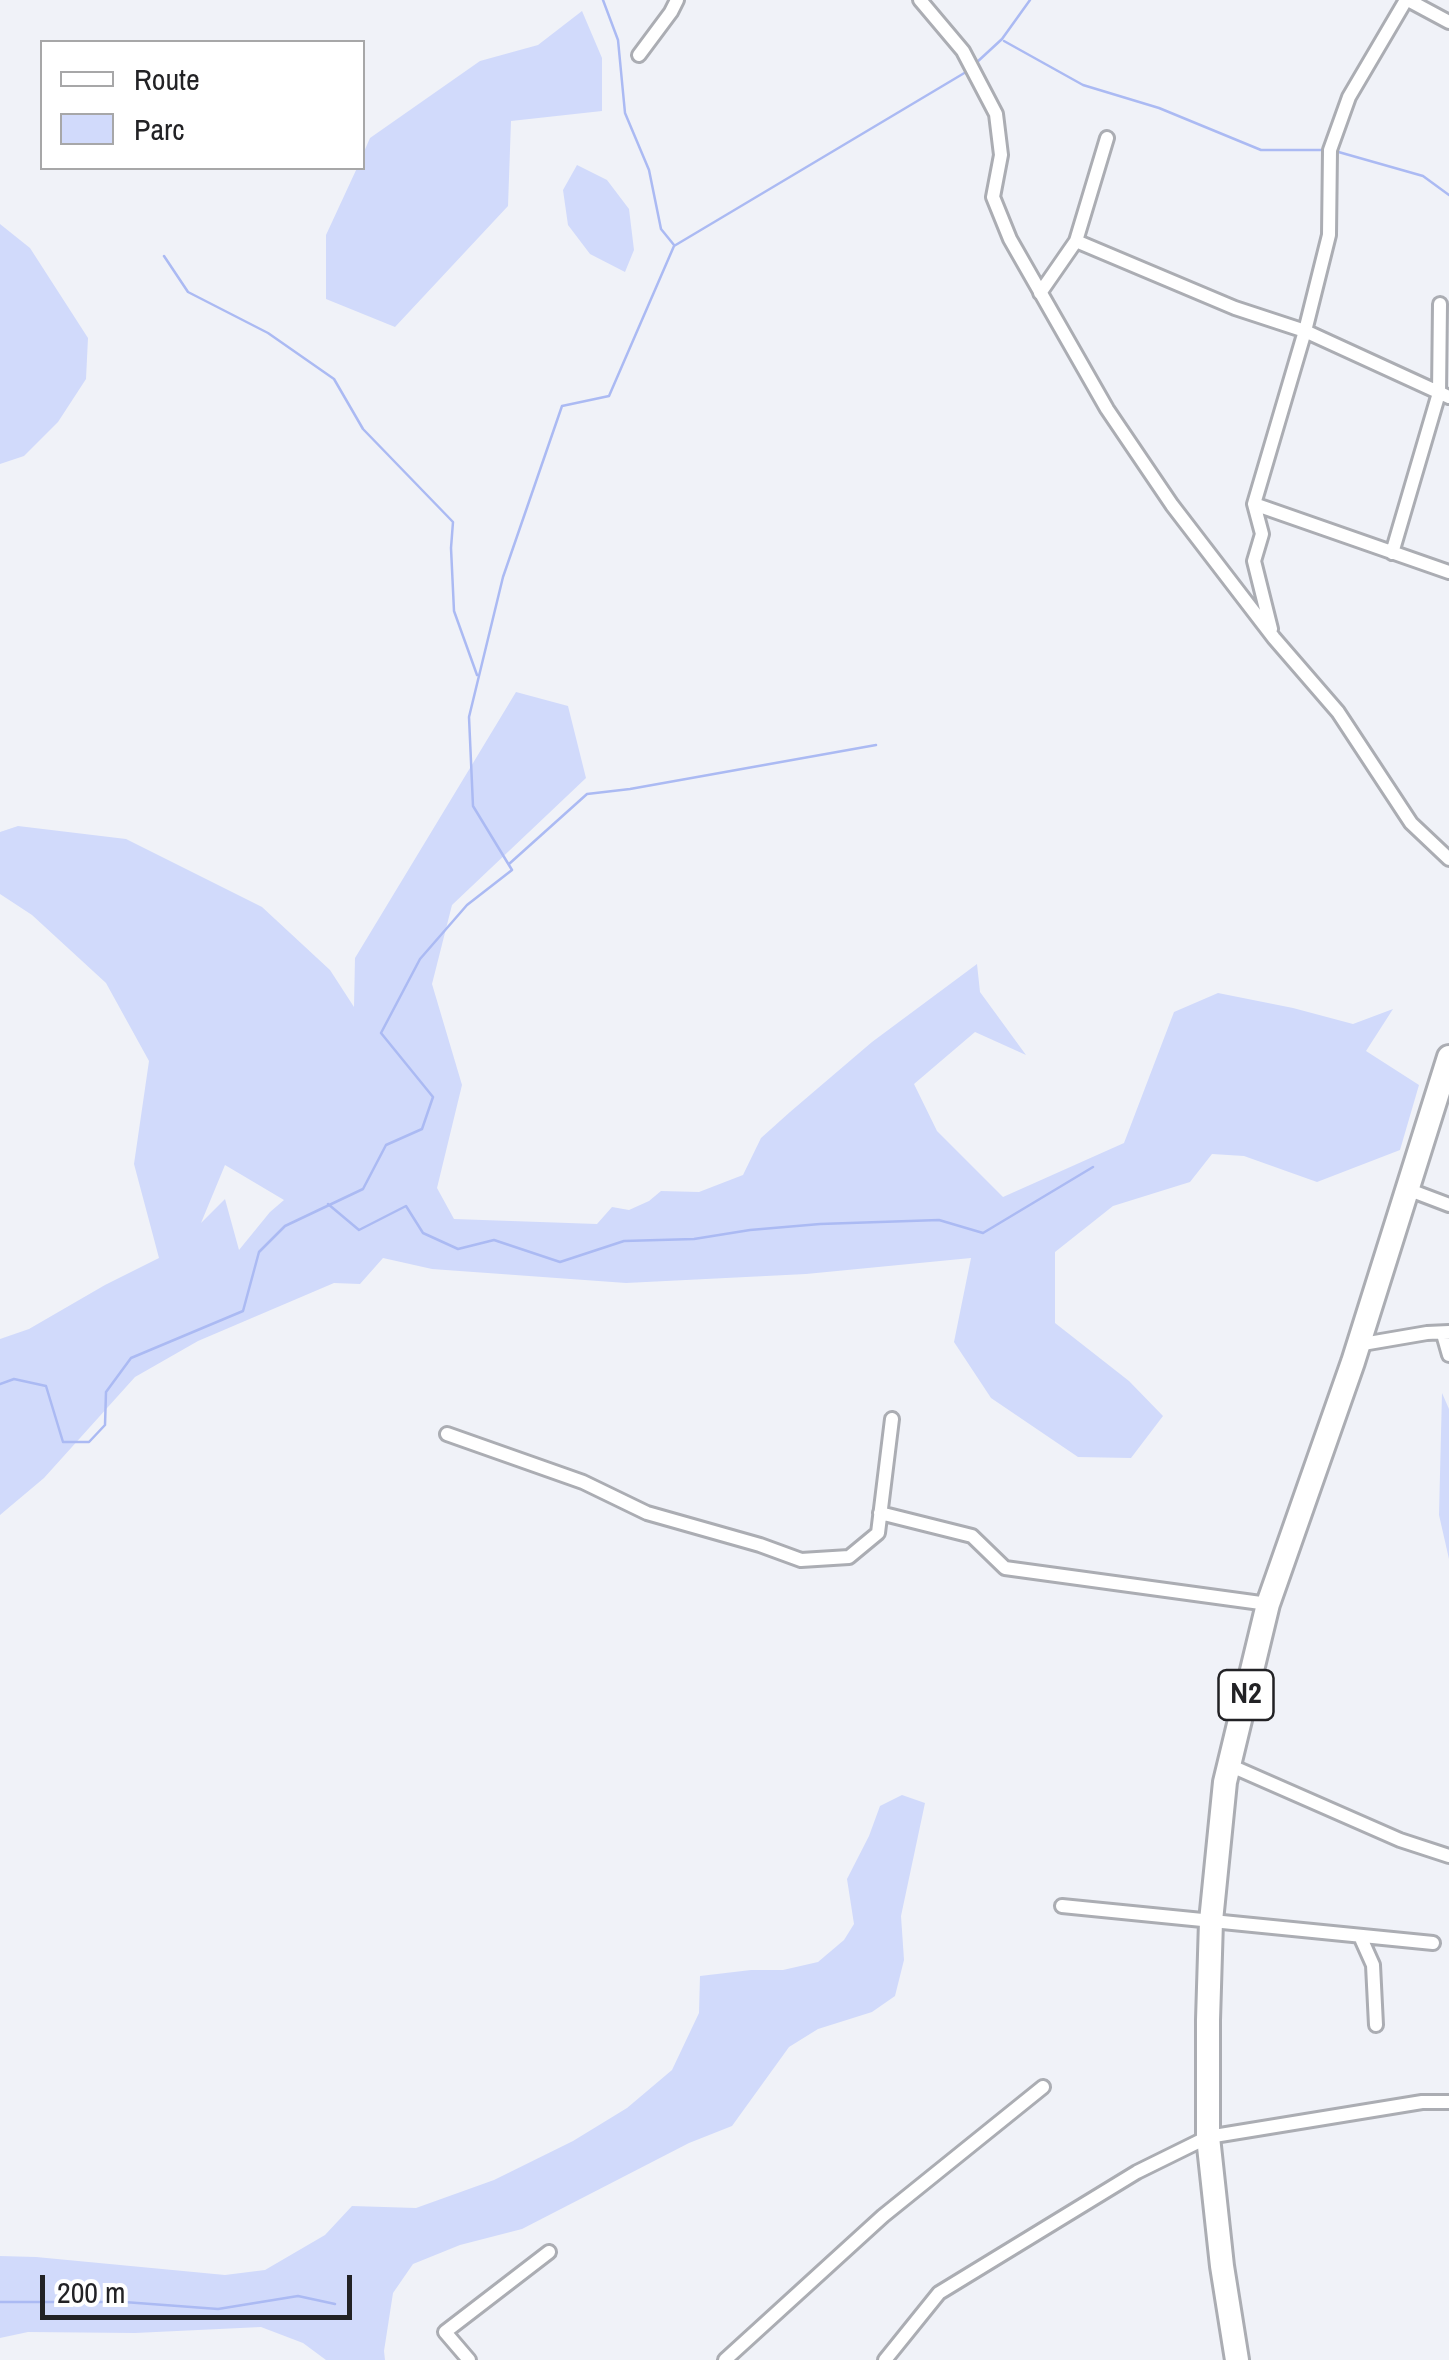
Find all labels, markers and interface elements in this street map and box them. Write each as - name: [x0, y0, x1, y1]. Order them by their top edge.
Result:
- legend: [40, 40, 365, 170]
- text: Route: [134, 59, 200, 99]
- text: Parc: [134, 109, 185, 149]
- road number: N2: [1218, 1670, 1274, 1720]
- scale bar: [45, 2255, 358, 2317]
- text: 200 m: [57, 2272, 125, 2312]

